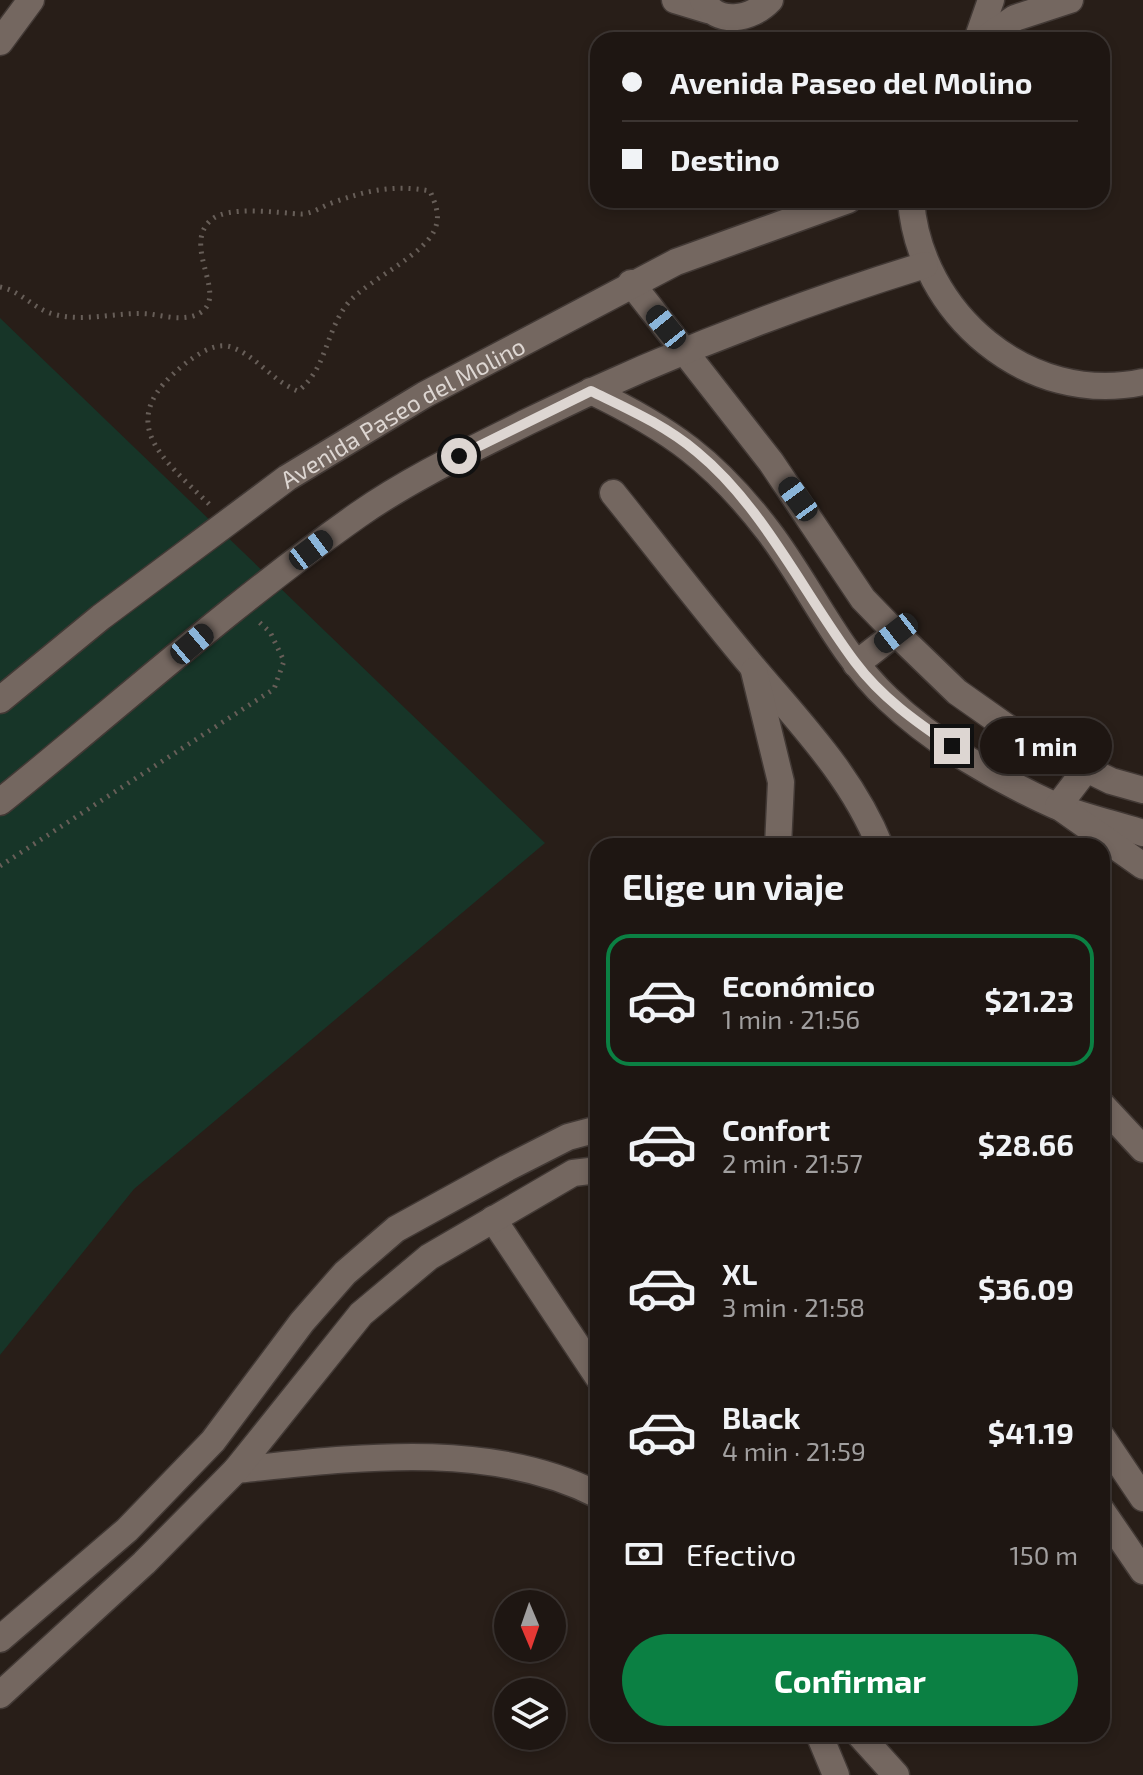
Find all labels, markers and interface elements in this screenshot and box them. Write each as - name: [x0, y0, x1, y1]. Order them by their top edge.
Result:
- text: Avenida Paseo del Molino: [670, 64, 1032, 100]
- text: Destino: [670, 141, 780, 177]
- car: [642, 301, 690, 353]
- street label: Avenida Paseo del Molino: [275, 330, 529, 493]
- route start: [441, 438, 477, 474]
- car: [774, 473, 822, 525]
- car: [285, 526, 337, 574]
- car: [870, 609, 922, 657]
- car: [166, 619, 218, 669]
- callout: 1 min: [980, 718, 1112, 774]
- route end: [934, 728, 970, 764]
- text: 1 min: [1015, 730, 1077, 761]
- text: Elige un viaje: [622, 864, 844, 907]
- icon: car: [626, 964, 698, 1036]
- text: Económico: [722, 967, 875, 1003]
- text: $21.23: [984, 982, 1074, 1018]
- text: 1 min · 21:56: [722, 1003, 860, 1034]
- icon: car: [626, 1108, 698, 1180]
- text: Confort: [722, 1111, 830, 1147]
- text: $28.66: [978, 1126, 1074, 1162]
- text: 2 min · 21:57: [722, 1147, 863, 1178]
- icon: car: [626, 1252, 698, 1324]
- text: XL: [722, 1255, 757, 1291]
- text: $36.09: [978, 1270, 1074, 1306]
- text: 3 min · 21:58: [722, 1291, 865, 1322]
- icon: car: [626, 1396, 698, 1468]
- text: Black: [722, 1399, 800, 1435]
- text: $41.19: [988, 1414, 1074, 1450]
- text: 4 min · 21:59: [722, 1435, 866, 1466]
- icon: cash: [622, 1532, 666, 1576]
- text: Efectivo: [686, 1536, 796, 1572]
- text: 150 m: [1009, 1539, 1078, 1570]
- north arrow: [494, 1590, 566, 1662]
- map controls: [494, 1590, 566, 1750]
- button: Confirmar: [622, 1634, 1078, 1726]
- button: layers: [494, 1678, 566, 1750]

